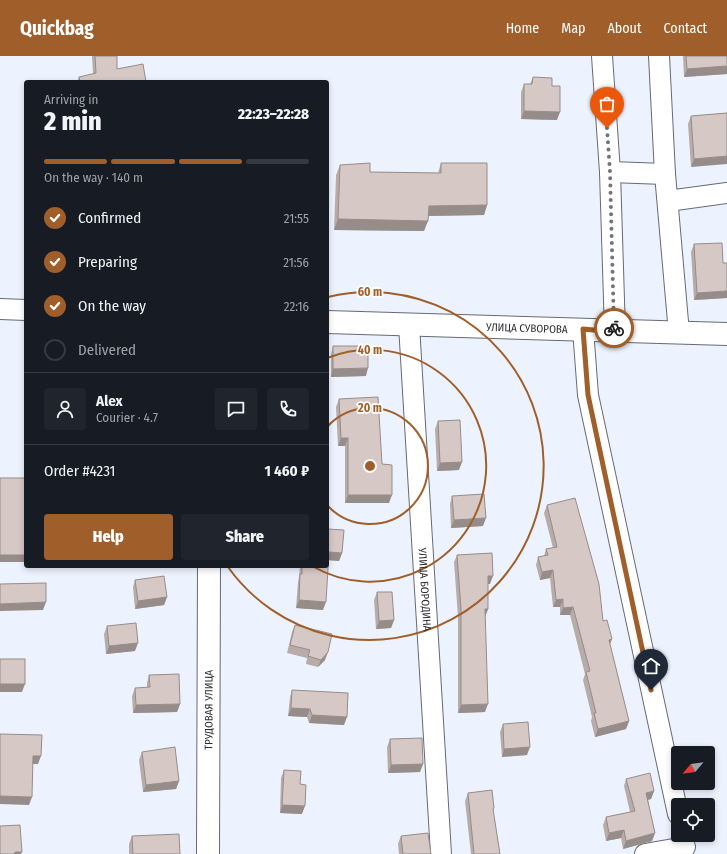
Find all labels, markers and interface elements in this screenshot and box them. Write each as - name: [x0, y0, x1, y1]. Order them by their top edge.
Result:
- text: Quickbag: [20, 17, 94, 40]
- text: Home: [506, 20, 539, 37]
- text: Map: [561, 20, 585, 37]
- text: About: [607, 20, 642, 37]
- text: Contact: [664, 20, 707, 37]
- pin: [590, 87, 624, 128]
- text: Arriving in: [44, 92, 98, 107]
- icon: bag: [596, 93, 618, 115]
- text: 22:23–22:28: [238, 105, 309, 123]
- text: 2 min: [44, 106, 102, 137]
- text: On the way · 140 m: [44, 170, 143, 185]
- icon: check: [44, 207, 66, 229]
- text: Confirmed: [78, 209, 141, 227]
- text: 21:55: [284, 211, 309, 226]
- icon: check: [44, 251, 66, 273]
- text: Preparing: [78, 253, 137, 271]
- text: 21:56: [283, 255, 309, 270]
- text: 60 m: [358, 285, 382, 299]
- icon: check: [44, 295, 66, 317]
- text: On the way: [78, 297, 146, 315]
- text: 22:16: [284, 299, 309, 314]
- courier: [594, 308, 634, 348]
- icon: bike: [603, 317, 625, 339]
- street label: УЛИЦА СУВОРОВА: [485, 320, 568, 336]
- text: Delivered: [78, 341, 136, 359]
- text: 40 m: [358, 343, 382, 357]
- button: person: [44, 388, 86, 430]
- button: chat: [215, 388, 257, 430]
- button: phone: [267, 388, 309, 430]
- text: Alex: [96, 392, 123, 410]
- text: 20 m: [357, 401, 382, 415]
- text: Courier · 4.7: [96, 410, 158, 425]
- centre of rings: [363, 459, 377, 473]
- text: Order #4231: [44, 462, 115, 480]
- text: 1 460 ₽: [265, 462, 309, 480]
- button: Help: [44, 514, 173, 560]
- button: Share: [181, 514, 309, 560]
- street label: УЛИЦА БОРОДИНА: [416, 546, 434, 632]
- pin: [634, 649, 668, 690]
- icon: home: [640, 655, 662, 677]
- street label: ТРУДОВАЯ УЛИЦА: [202, 670, 215, 750]
- north arrow: [671, 746, 715, 790]
- map controls: [671, 746, 715, 842]
- button: locate: [671, 798, 715, 842]

